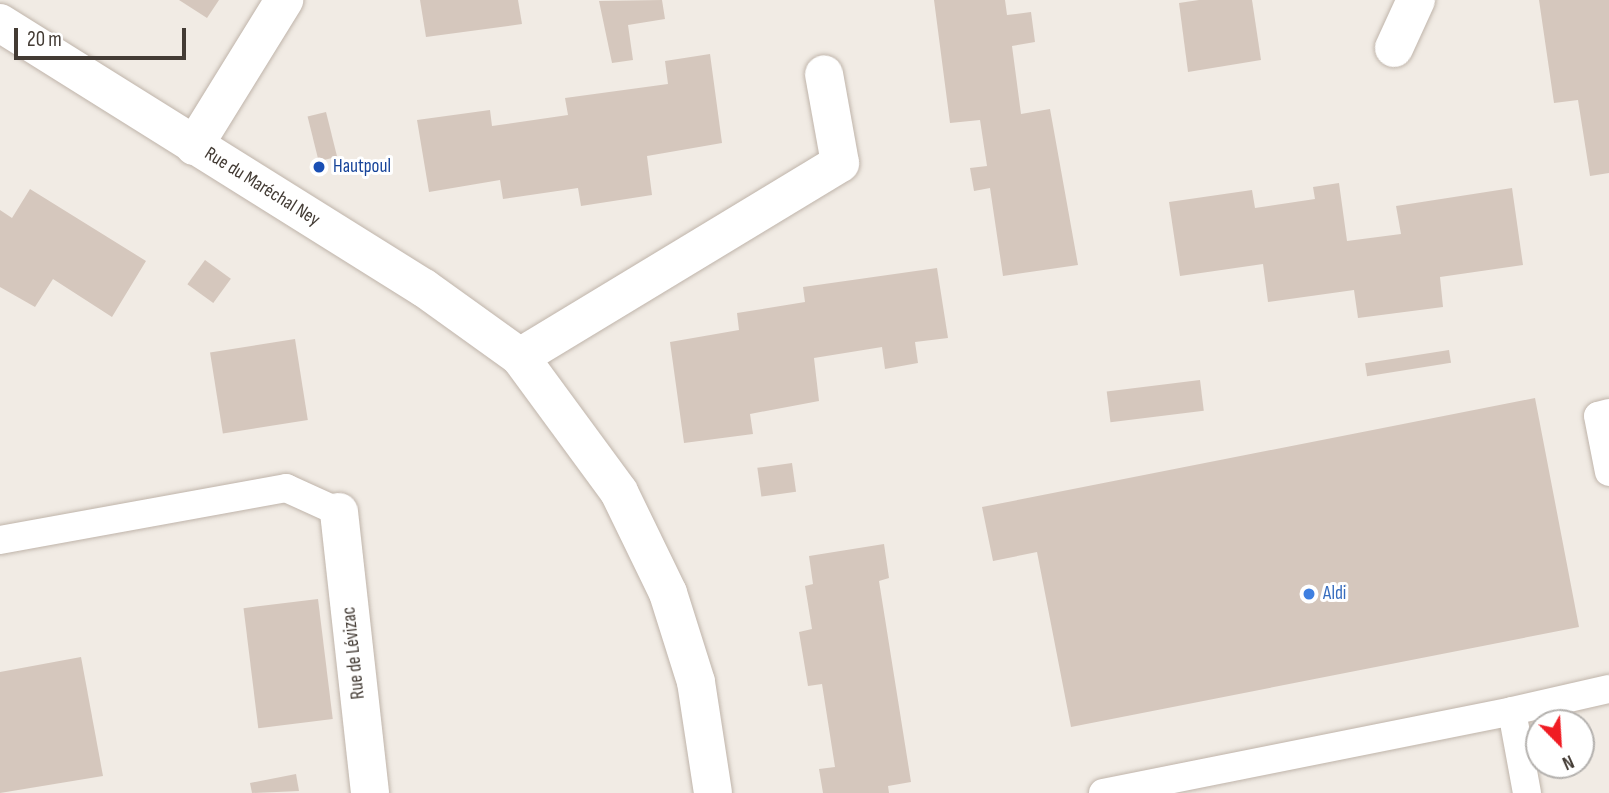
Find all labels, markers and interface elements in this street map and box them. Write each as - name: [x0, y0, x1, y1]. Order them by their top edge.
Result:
- scale bar: [18, 14, 189, 58]
- text: 20 m: [27, 27, 62, 52]
- street label: Rue du Maréchal Ney: [200, 142, 324, 232]
- place label: Hautpoul: [333, 156, 391, 178]
- marker: Hautpoul: [311, 159, 327, 175]
- place label: Aldi: [1323, 583, 1346, 605]
- marker: Aldi: [1301, 586, 1317, 602]
- street label: Rue de Lévizac: [338, 606, 370, 700]
- north arrow: [1525, 709, 1595, 779]
- text: N: [1559, 749, 1577, 774]

